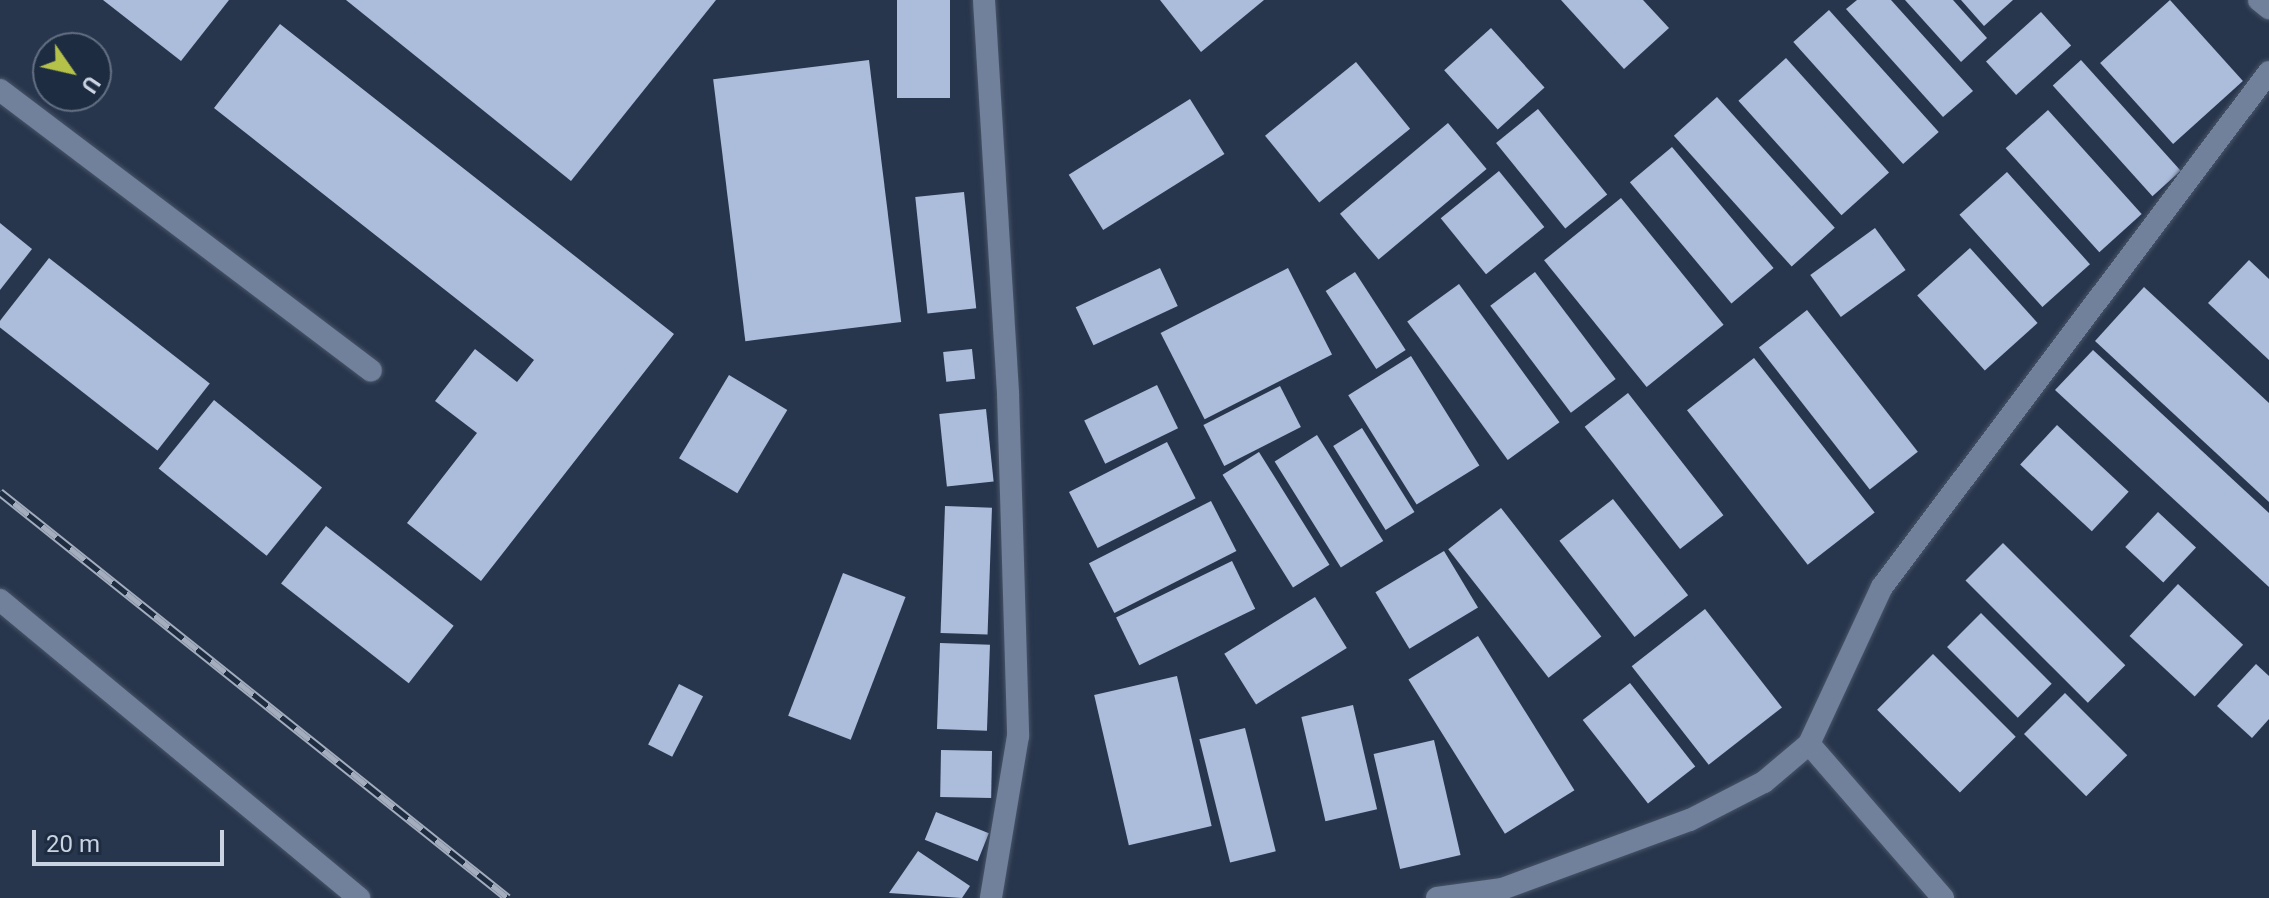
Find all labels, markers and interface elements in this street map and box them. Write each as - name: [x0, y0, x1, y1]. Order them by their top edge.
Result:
- north arrow: [32, 32, 112, 112]
- text: U: [76, 72, 105, 98]
- scale bar: [36, 814, 228, 864]
- text: 20 m: [46, 830, 100, 858]

